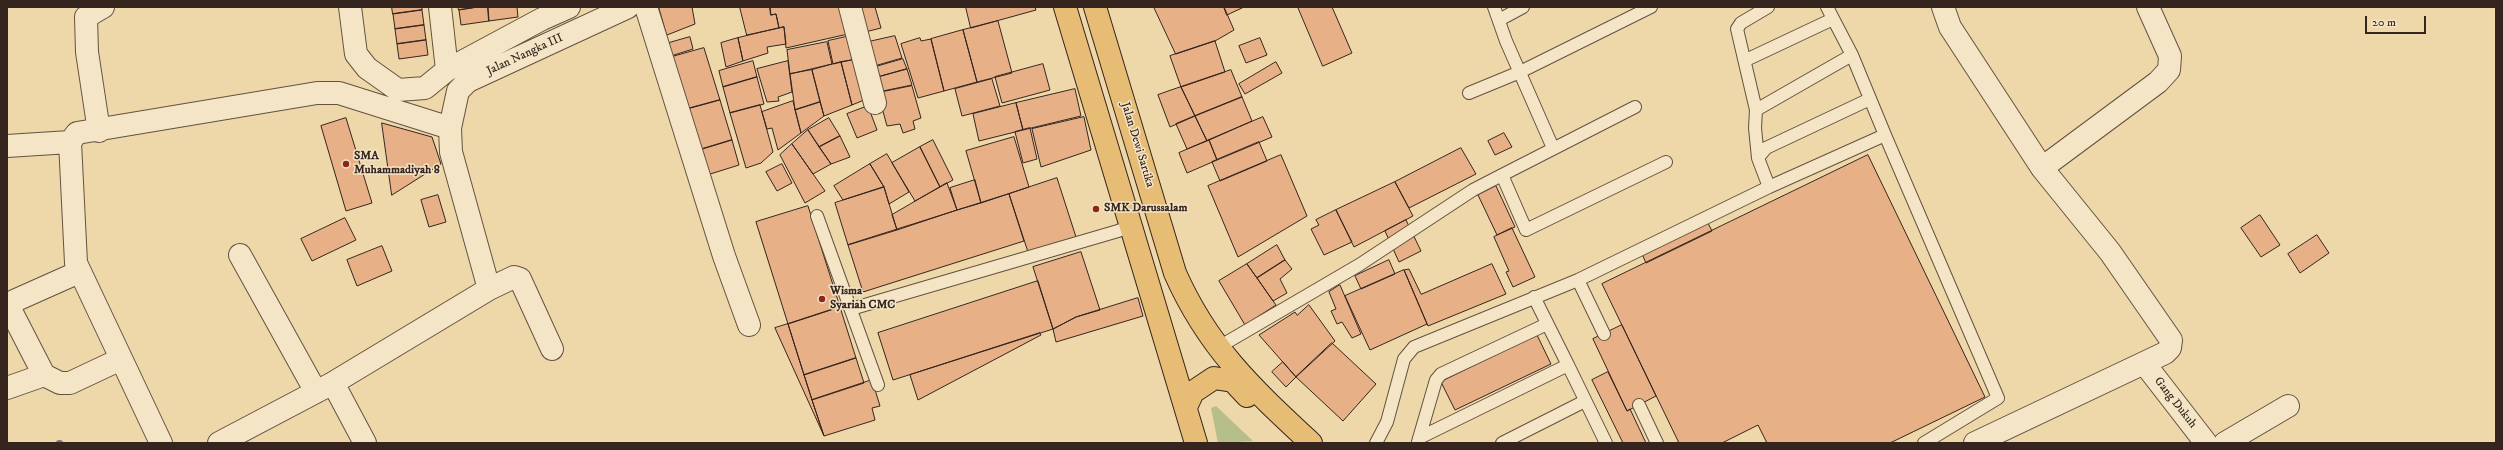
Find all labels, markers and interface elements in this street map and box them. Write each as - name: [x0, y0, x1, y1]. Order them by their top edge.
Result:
- scale bar: [2367, 8, 2428, 34]
- text: 20 m: [2372, 15, 2396, 30]
- street label: Jalan Nangka III: [485, 31, 565, 79]
- street label: Jalan Dewi Sartika: [1117, 101, 1157, 189]
- place label: SMA Muhammadiyah 8: [354, 150, 440, 178]
- marker: SMA Muhammadiyah 8: [341, 159, 351, 169]
- place label: SMK Darussalam: [1104, 202, 1187, 216]
- marker: SMK Darussalam: [1091, 204, 1101, 214]
- place label: Wisma Syariah CMC: [830, 285, 895, 313]
- marker: Wisma Syariah CMC: [817, 294, 827, 304]
- street label: Gang Dukuh: [2151, 375, 2199, 431]

